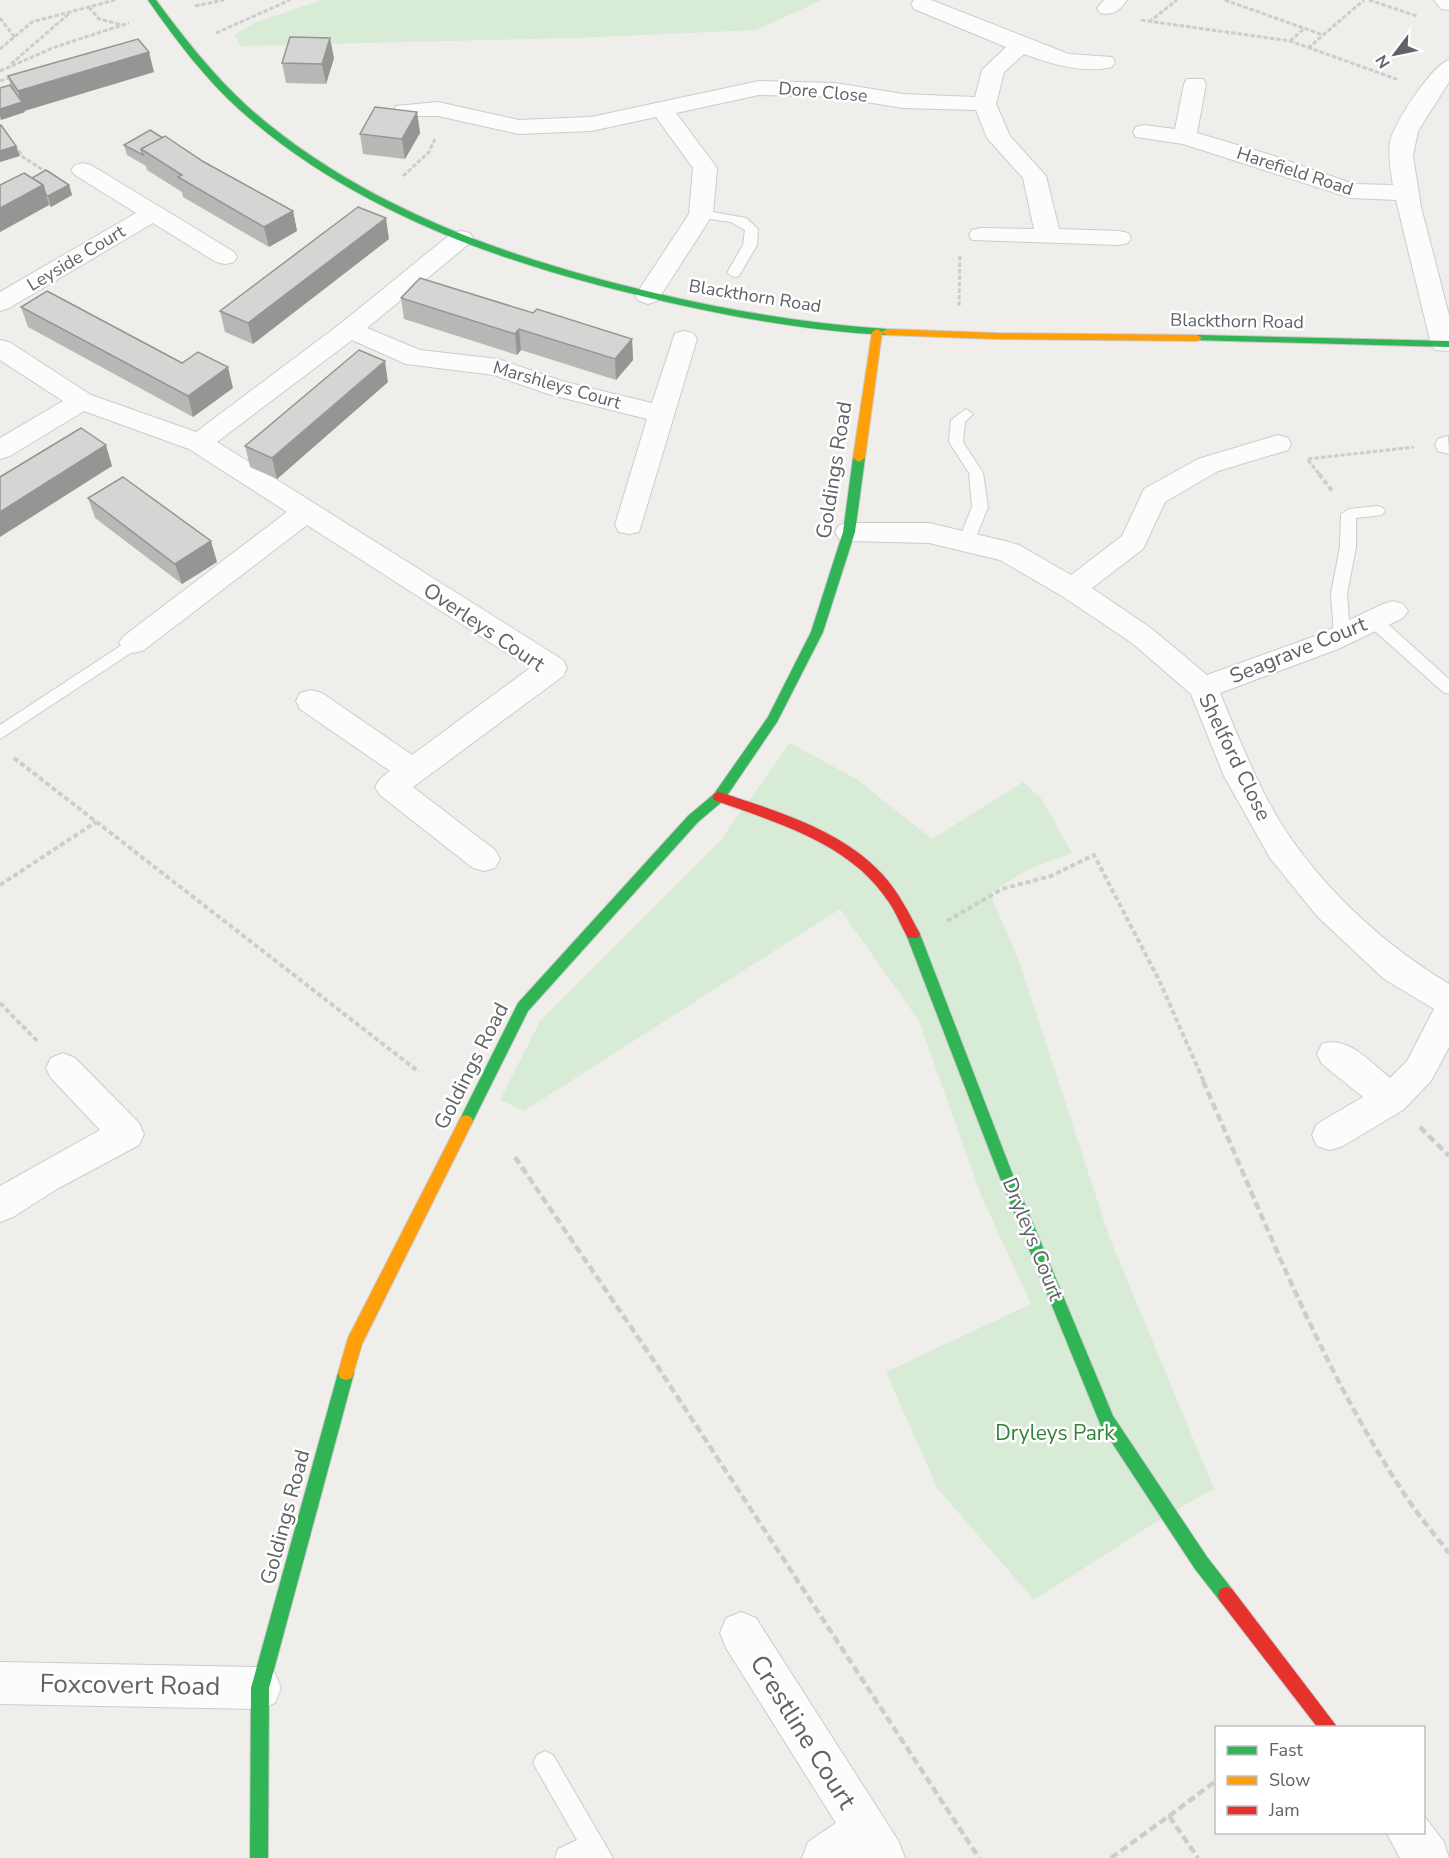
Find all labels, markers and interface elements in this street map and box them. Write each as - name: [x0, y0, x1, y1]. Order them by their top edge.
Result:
- north arrow: [1365, 24, 1425, 84]
- text: N: [1371, 51, 1396, 72]
- street label: Dore Close: [777, 76, 869, 108]
- street label: Harefield Road: [1234, 141, 1356, 201]
- street label: Leyside Court: [22, 219, 130, 297]
- street label: Blackthorn Road: [687, 274, 823, 318]
- street label: Blackthorn Road: [1170, 308, 1304, 334]
- street label: Marshleys Court: [490, 355, 624, 415]
- street label: Goldings Road: [809, 399, 859, 541]
- street label: Overleys Court: [418, 576, 551, 678]
- street label: Seagrave Court: [1225, 610, 1371, 690]
- street label: Shelford Close: [1192, 689, 1278, 825]
- street label: Goldings Road: [427, 998, 515, 1134]
- street label: Dryleys Court: [996, 1173, 1071, 1305]
- park label: Dryleys Park: [995, 1419, 1115, 1447]
- street label: Goldings Road: [254, 1446, 316, 1588]
- street label: Crestline Court: [742, 1648, 865, 1817]
- street label: Foxcovert Road: [39, 1666, 221, 1704]
- legend: [1215, 1726, 1425, 1834]
- text: Fast: [1269, 1738, 1304, 1762]
- text: Slow: [1269, 1768, 1310, 1792]
- text: Jam: [1268, 1798, 1300, 1822]

